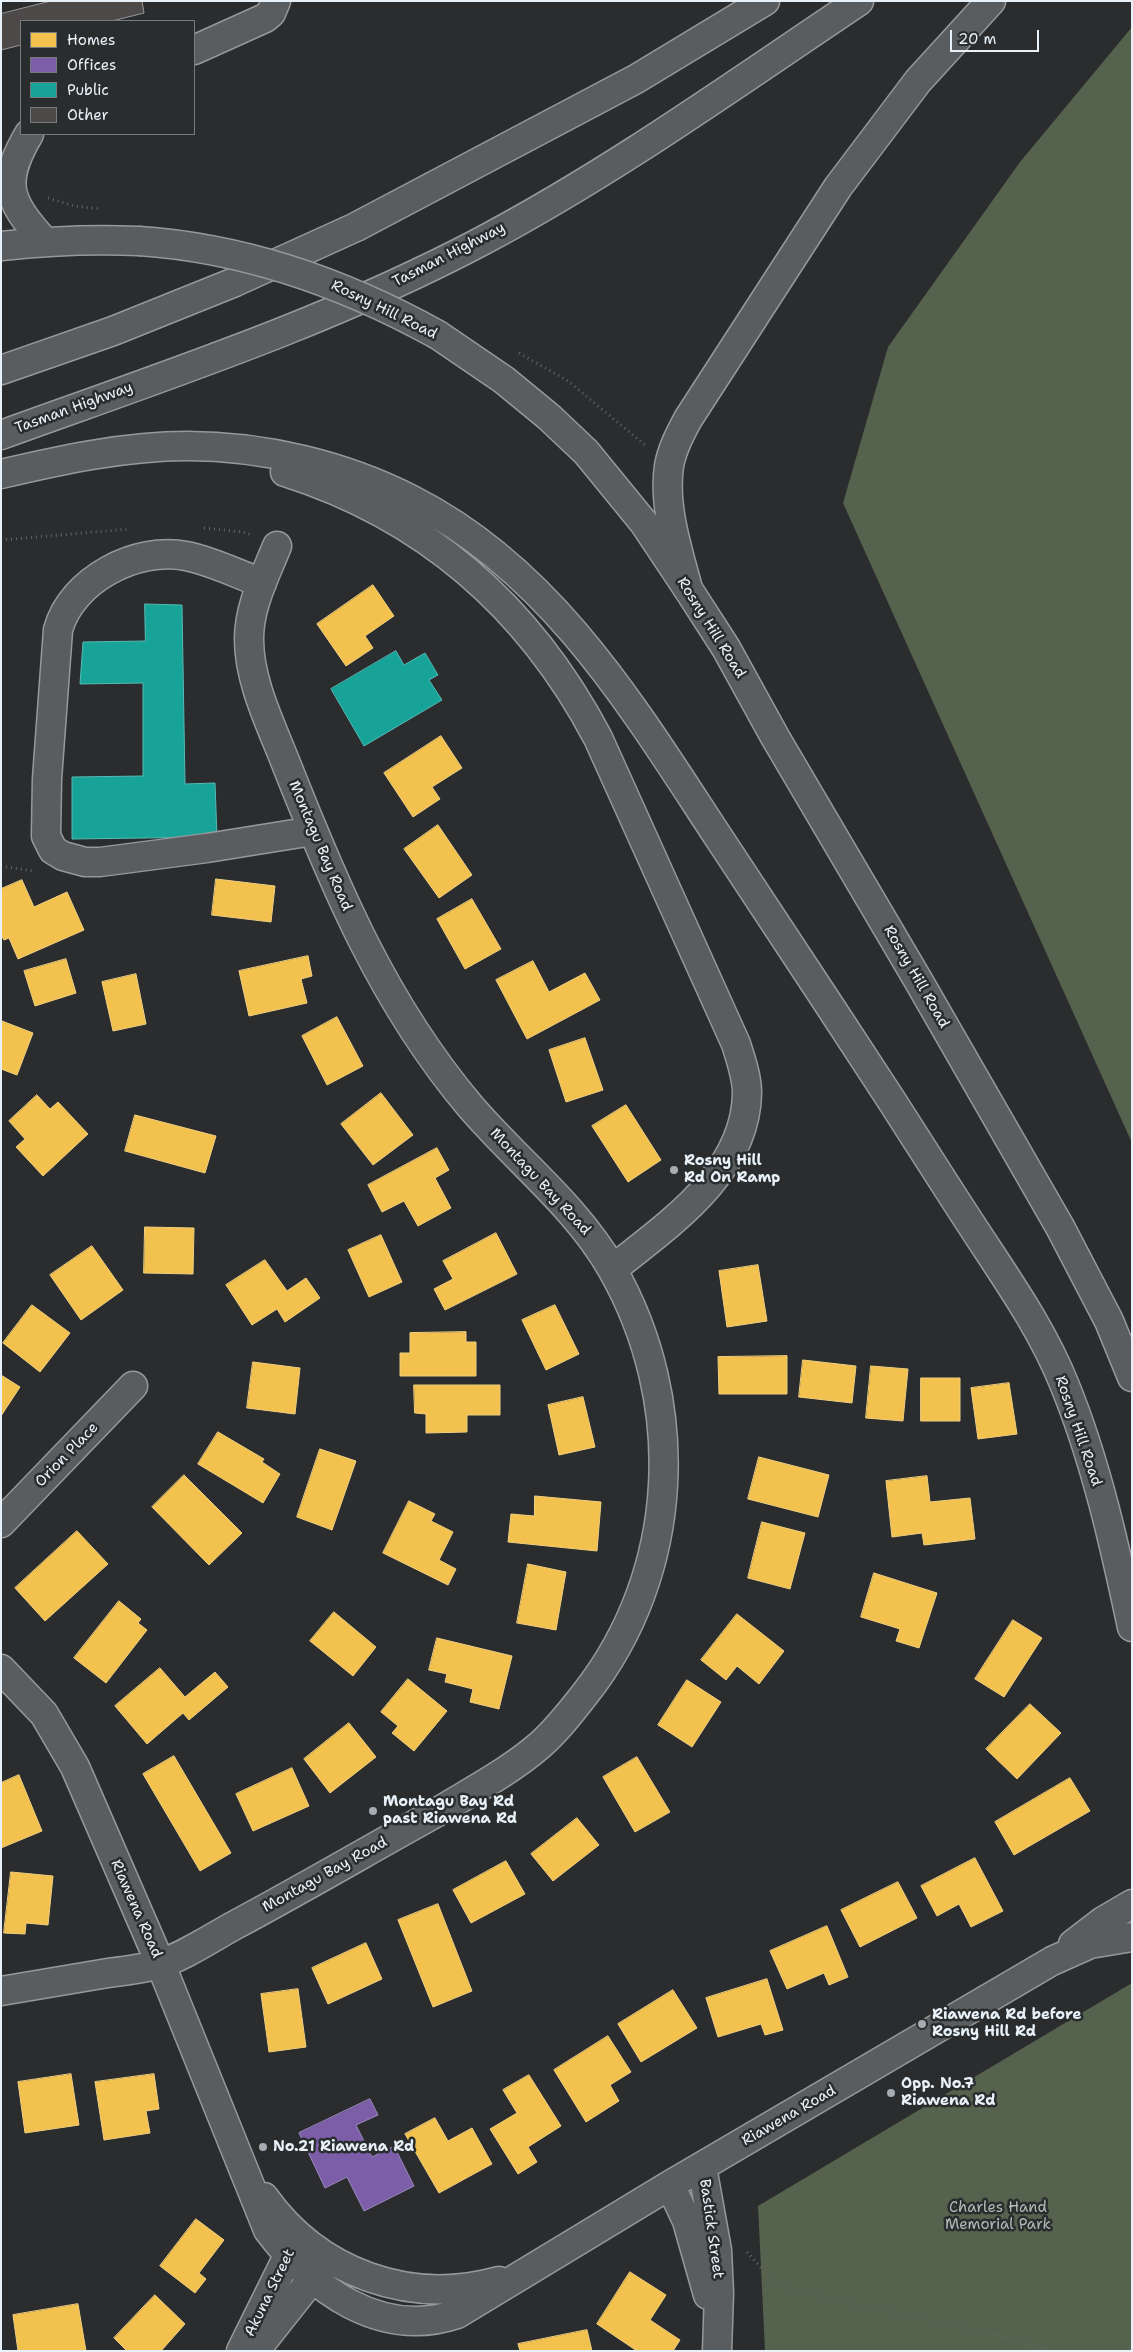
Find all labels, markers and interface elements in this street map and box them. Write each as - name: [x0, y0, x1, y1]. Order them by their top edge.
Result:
- legend: [20, 20, 195, 135]
- scale bar: [953, 20, 1042, 52]
- text: 20 m: [958, 29, 997, 49]
- text: Homes: [67, 30, 115, 50]
- text: Offices: [67, 55, 116, 75]
- text: Public: [67, 80, 109, 100]
- text: Other: [67, 105, 109, 125]
- street label: Tasman Highway: [390, 219, 508, 291]
- street label: Rosny Hill Road: [328, 277, 440, 343]
- street label: Tasman Highway: [13, 378, 135, 438]
- street label: Rosny Hill Road: [673, 574, 749, 682]
- street label: Montagu Bay Road: [284, 778, 356, 914]
- street label: Rosny Hill Road: [879, 922, 953, 1032]
- street label: Montagu Bay Road: [486, 1125, 594, 1239]
- place label: Rosny Hill Rd On Ramp: [684, 1152, 780, 1187]
- marker: Rosny Hill Rd On Ramp: [668, 1164, 680, 1176]
- street label: Rosny Hill Road: [1051, 1373, 1105, 1489]
- street label: Orion Place: [32, 1419, 102, 1491]
- place label: Montagu Bay Rd past Riawena Rd: [383, 1793, 517, 1828]
- marker: Montagu Bay Rd past Riawena Rd: [367, 1805, 379, 1817]
- street label: Montagu Bay Road: [260, 1833, 390, 1917]
- street label: Riawena Road: [106, 1857, 166, 1961]
- place label: Riawena Rd before Rosny Hill Rd: [932, 2006, 1081, 2041]
- marker: Riawena Rd before Rosny Hill Rd: [916, 2018, 928, 2030]
- place label: Opp. No.7 Riawena Rd: [901, 2075, 995, 2110]
- street label: Riawena Road: [739, 2082, 839, 2150]
- marker: Opp. No.7 Riawena Rd: [885, 2087, 897, 2099]
- place label: No.21 Riawena Rd: [273, 2138, 414, 2156]
- marker: No.21 Riawena Rd: [257, 2141, 269, 2153]
- street label: Bastick Street: [695, 2178, 727, 2280]
- park label: Charles Hand Memorial Park: [945, 2199, 1051, 2234]
- street label: Akuna Street: [241, 2246, 299, 2340]

